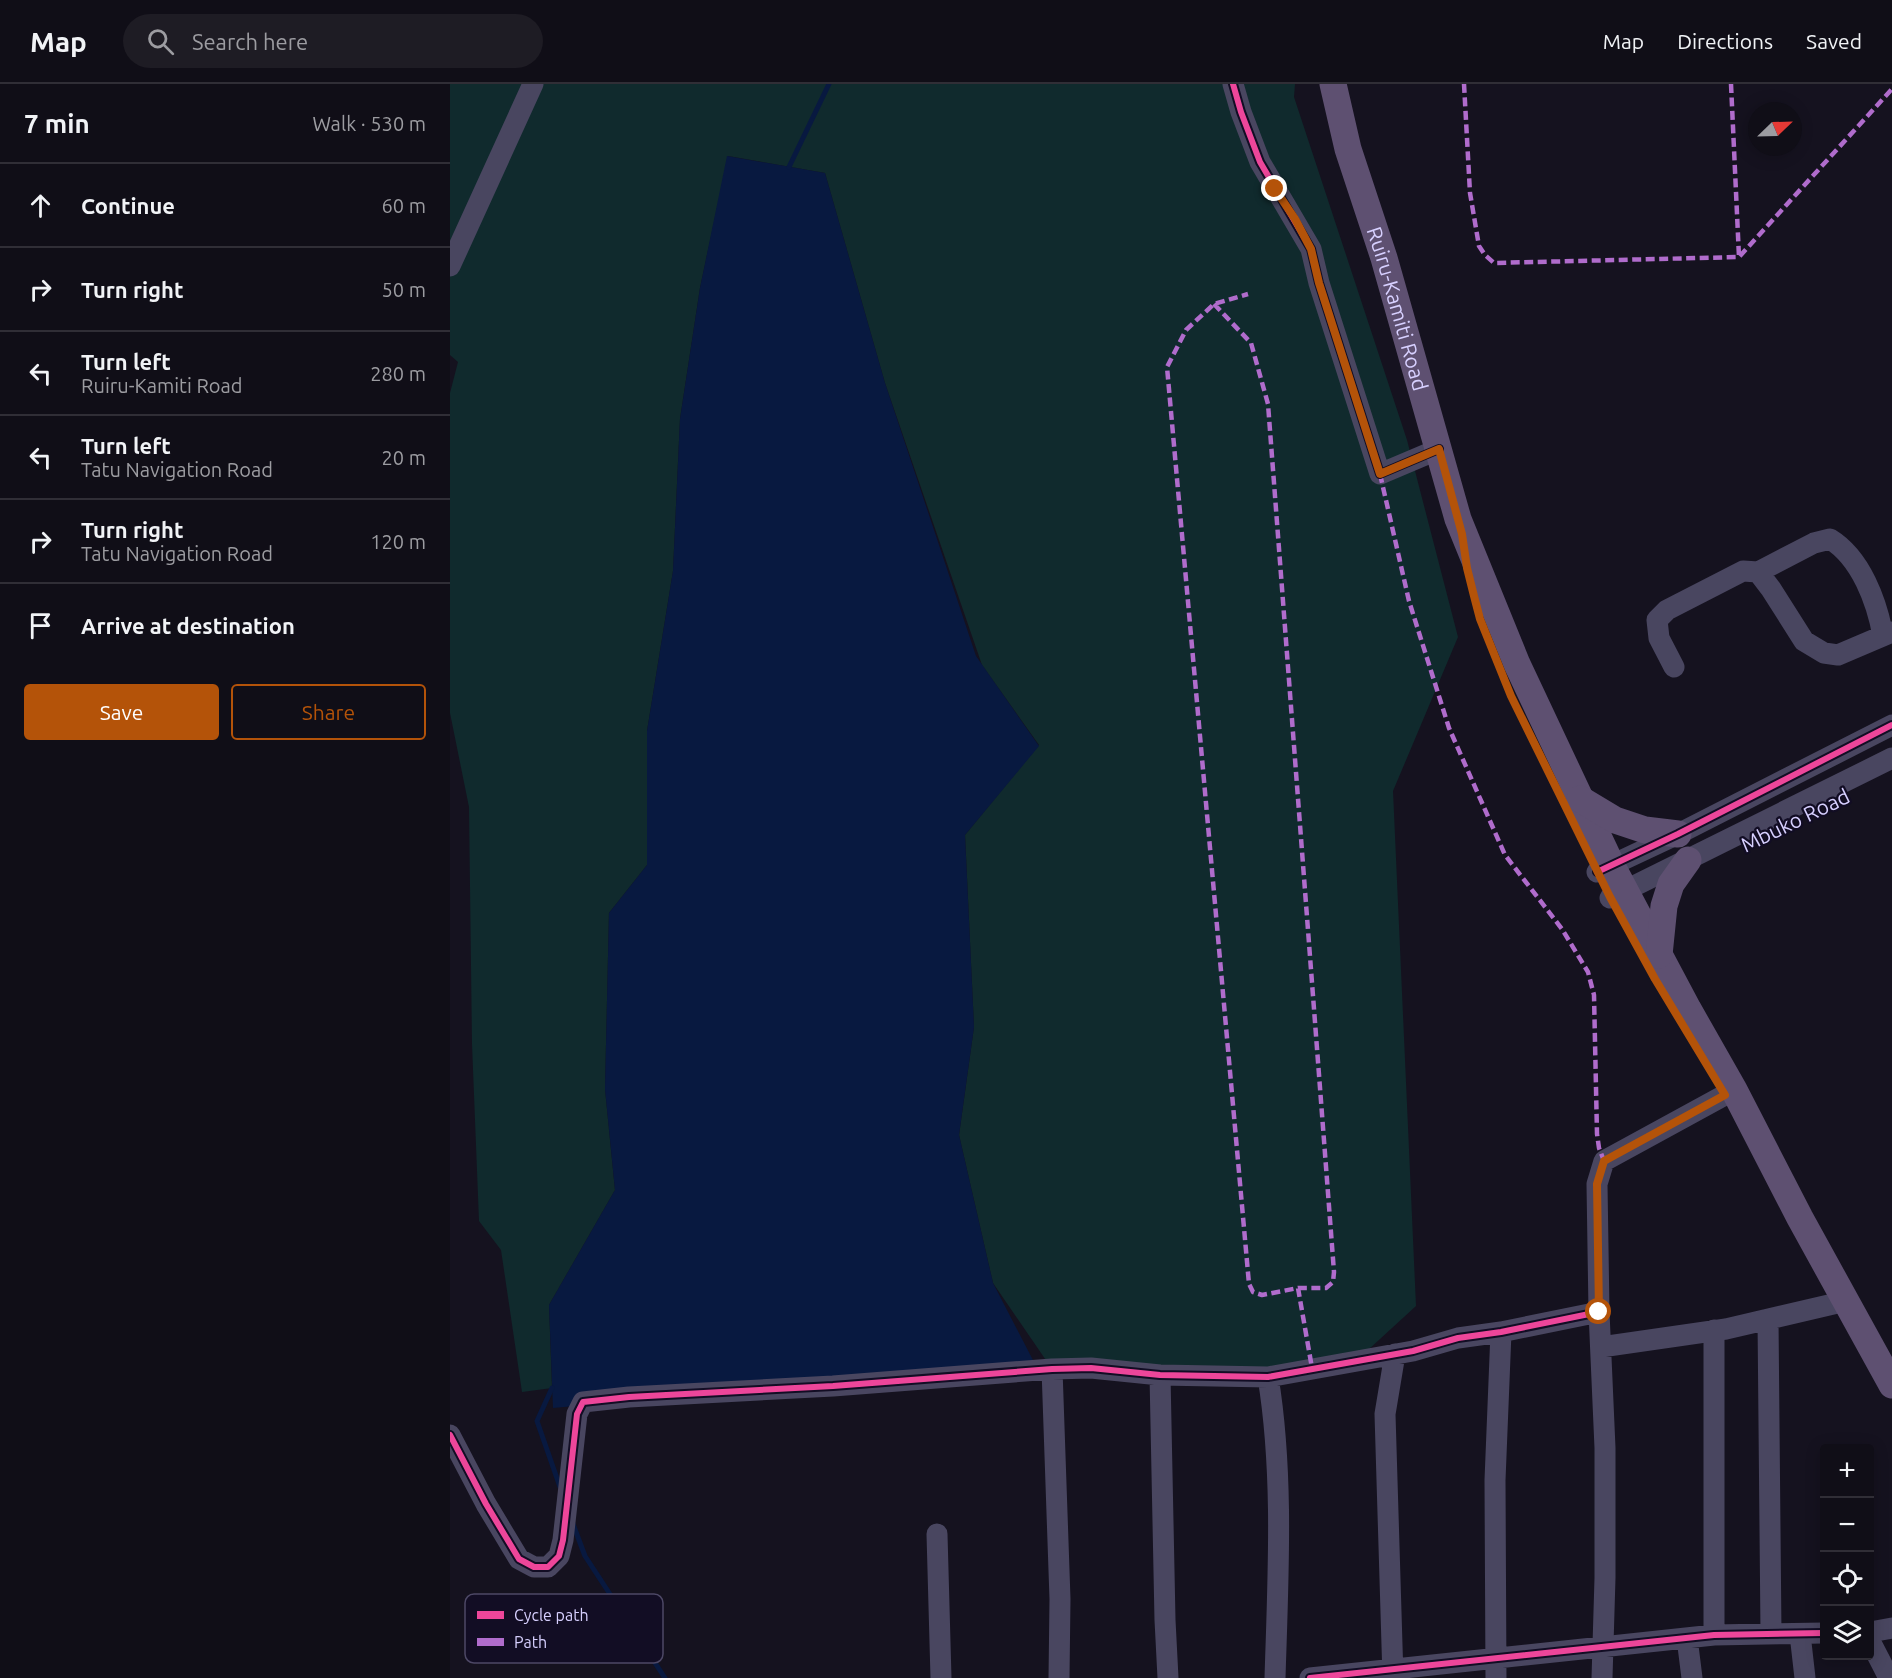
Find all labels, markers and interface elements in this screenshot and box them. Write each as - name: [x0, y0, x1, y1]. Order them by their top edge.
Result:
- search box: [123, 14, 543, 68]
- icon: search: [144, 25, 177, 58]
- text: Map: [30, 26, 87, 57]
- text: Search here: [192, 29, 308, 54]
- text: Map: [1603, 29, 1644, 53]
- text: Directions: [1677, 29, 1773, 53]
- text: Saved: [1806, 29, 1862, 53]
- north arrow: [1748, 102, 1802, 156]
- text: 7 min: [24, 109, 90, 138]
- text: Walk · 530 m: [313, 112, 426, 135]
- route end: [1261, 175, 1287, 201]
- icon: ahead: [24, 189, 57, 222]
- text: Continue: [81, 193, 175, 218]
- text: 60 m: [382, 194, 426, 217]
- street label: Ruiru-Kamiti Road: [1362, 224, 1433, 393]
- icon: right: [24, 273, 57, 306]
- text: Turn right: [81, 277, 183, 302]
- text: 50 m: [382, 278, 426, 301]
- text: Turn left: [81, 349, 171, 374]
- icon: left: [24, 357, 57, 390]
- text: 280 m: [370, 362, 426, 385]
- text: Ruiru-Kamiti Road: [81, 374, 242, 397]
- text: Turn left: [81, 433, 171, 458]
- icon: left: [24, 441, 57, 474]
- text: 20 m: [382, 446, 426, 469]
- text: Tatu Navigation Road: [81, 458, 273, 481]
- text: Turn right: [81, 517, 183, 542]
- icon: right: [24, 525, 57, 558]
- text: 120 m: [370, 530, 426, 553]
- text: Tatu Navigation Road: [81, 542, 273, 565]
- icon: arrive: [24, 609, 57, 642]
- text: Arrive at destination: [81, 613, 295, 638]
- button: Save: [24, 684, 219, 740]
- button: Share: [231, 684, 426, 740]
- street label: Mbuko Road: [1737, 783, 1853, 857]
- route start: [1585, 1298, 1611, 1324]
- map controls: [1820, 1444, 1874, 1660]
- button: +: [1820, 1444, 1874, 1498]
- button: −: [1820, 1498, 1874, 1552]
- button: locate: [1820, 1552, 1874, 1606]
- legend: [465, 1594, 663, 1663]
- text: Cycle path: [514, 1606, 589, 1624]
- button: layers: [1820, 1606, 1874, 1660]
- text: Path: [514, 1633, 547, 1651]

